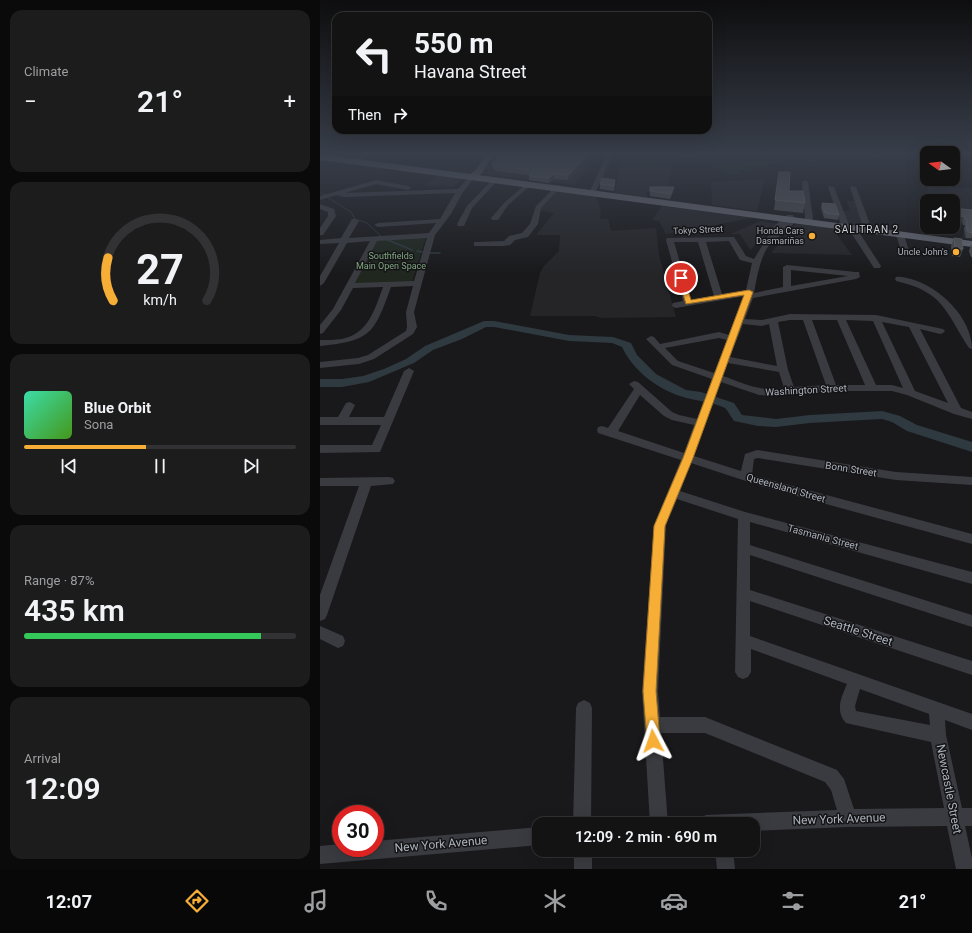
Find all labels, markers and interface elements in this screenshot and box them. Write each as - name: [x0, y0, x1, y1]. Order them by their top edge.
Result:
- text: 550 m: [414, 27, 493, 60]
- icon: left: [348, 28, 400, 80]
- text: Havana Street: [414, 61, 527, 82]
- text: Climate: [24, 64, 68, 79]
- text: 21°: [137, 84, 183, 119]
- text: −: [24, 89, 37, 114]
- text: +: [284, 89, 296, 114]
- icon: right: [389, 104, 411, 126]
- text: Then: [348, 106, 381, 124]
- north arrow: [920, 146, 960, 186]
- map controls: [920, 146, 960, 234]
- button: sound: [920, 194, 960, 234]
- street label: Tokyo Street: [673, 224, 723, 236]
- district label: SALITRAN 2: [835, 224, 899, 235]
- place label: Honda Cars Dasmariñas: [756, 226, 804, 246]
- marker: Honda Cars Dasmariñas: [807, 231, 817, 241]
- text: 27: [136, 244, 184, 293]
- place label: Uncle John's: [898, 247, 948, 257]
- marker: Uncle John's: [951, 247, 961, 257]
- park label: Southfields Main Open Space: [356, 251, 426, 271]
- pin: [664, 261, 698, 295]
- icon: arrive: [670, 267, 692, 289]
- text: km/h: [143, 291, 177, 307]
- street label: Washington Street: [765, 382, 847, 398]
- text: Blue Orbit: [84, 399, 151, 417]
- text: Sona: [84, 417, 113, 432]
- icon: previous: [58, 455, 80, 477]
- icon: pause: [149, 455, 171, 477]
- icon: next: [240, 455, 262, 477]
- street label: Bonn Street: [825, 460, 877, 478]
- street label: Queensland Street: [745, 471, 827, 505]
- street label: Tasmania Street: [787, 522, 859, 552]
- text: Range · 87%: [24, 573, 94, 588]
- text: 435 km: [24, 593, 125, 628]
- street label: Seattle Street: [822, 613, 894, 649]
- position arrow: [632, 720, 674, 762]
- street label: Newcastle Street: [933, 743, 965, 835]
- text: Arrival: [24, 751, 61, 766]
- text: 12:09: [24, 771, 101, 806]
- speed limit sign: 30: [332, 805, 384, 857]
- street label: New York Avenue: [792, 810, 886, 828]
- text: 12:09 · 2 min · 690 m: [575, 828, 717, 846]
- street label: New York Avenue: [394, 833, 488, 855]
- icon: directions: [183, 887, 211, 915]
- icon: music: [302, 887, 330, 915]
- icon: phone: [422, 887, 450, 915]
- icon: climate: [541, 887, 569, 915]
- icon: car: [660, 887, 688, 915]
- icon: filters: [779, 887, 807, 915]
- text: 12:07: [46, 891, 92, 912]
- text: 21°: [899, 891, 926, 912]

